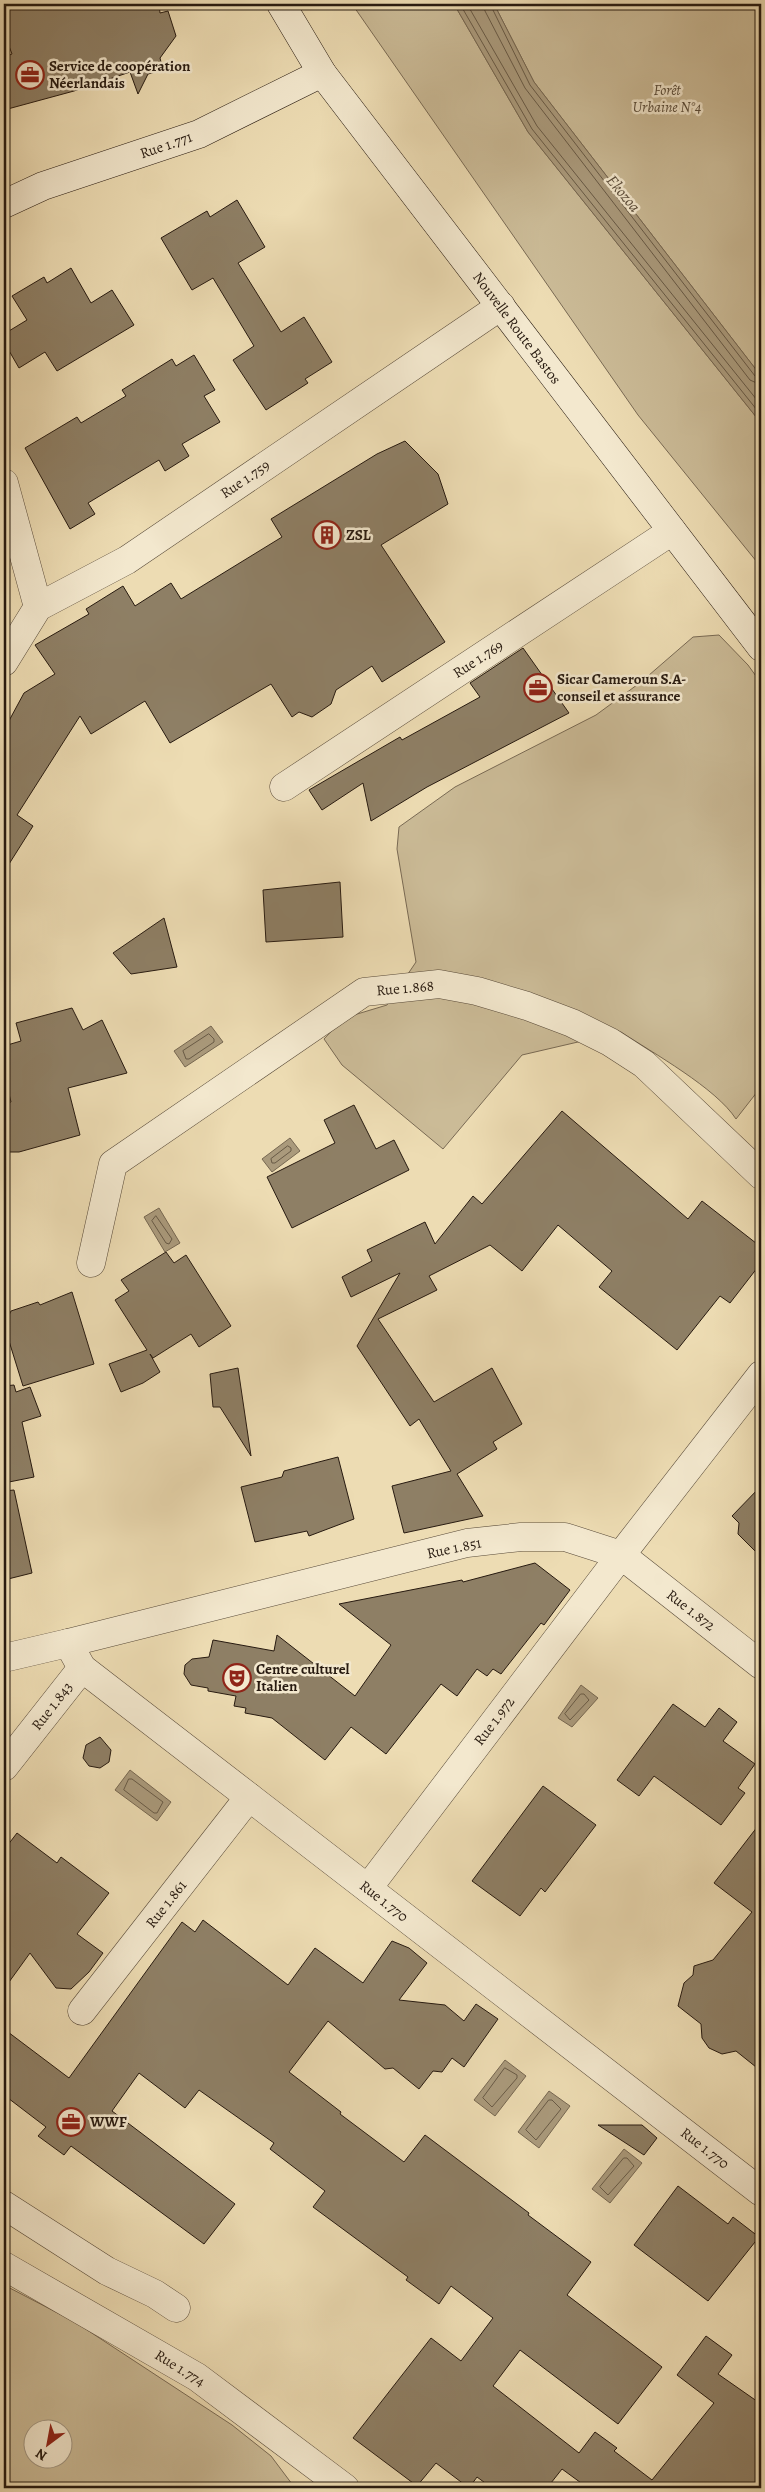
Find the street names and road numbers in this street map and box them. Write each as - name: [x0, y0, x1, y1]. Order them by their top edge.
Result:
- street label: Rue 1.771: [137, 127, 195, 163]
- street label: Nouvelle Route Bastos: [468, 268, 566, 388]
- street label: Rue 1.759: [216, 455, 274, 503]
- street label: Rue 1.769: [449, 635, 507, 683]
- street label: Rue 1.868: [375, 976, 435, 1000]
- street label: Rue 1.851: [425, 1532, 483, 1564]
- street label: Rue 1.872: [662, 1585, 720, 1635]
- street label: Rue 1.843: [27, 1678, 77, 1734]
- street label: Rue 1.972: [469, 1692, 519, 1750]
- street label: Rue 1.861: [141, 1876, 191, 1932]
- street label: Rue 1.770: [355, 1876, 413, 1926]
- street label: Rue 1.770: [676, 2123, 734, 2173]
- street label: Rue 1.774: [151, 2345, 209, 2391]

